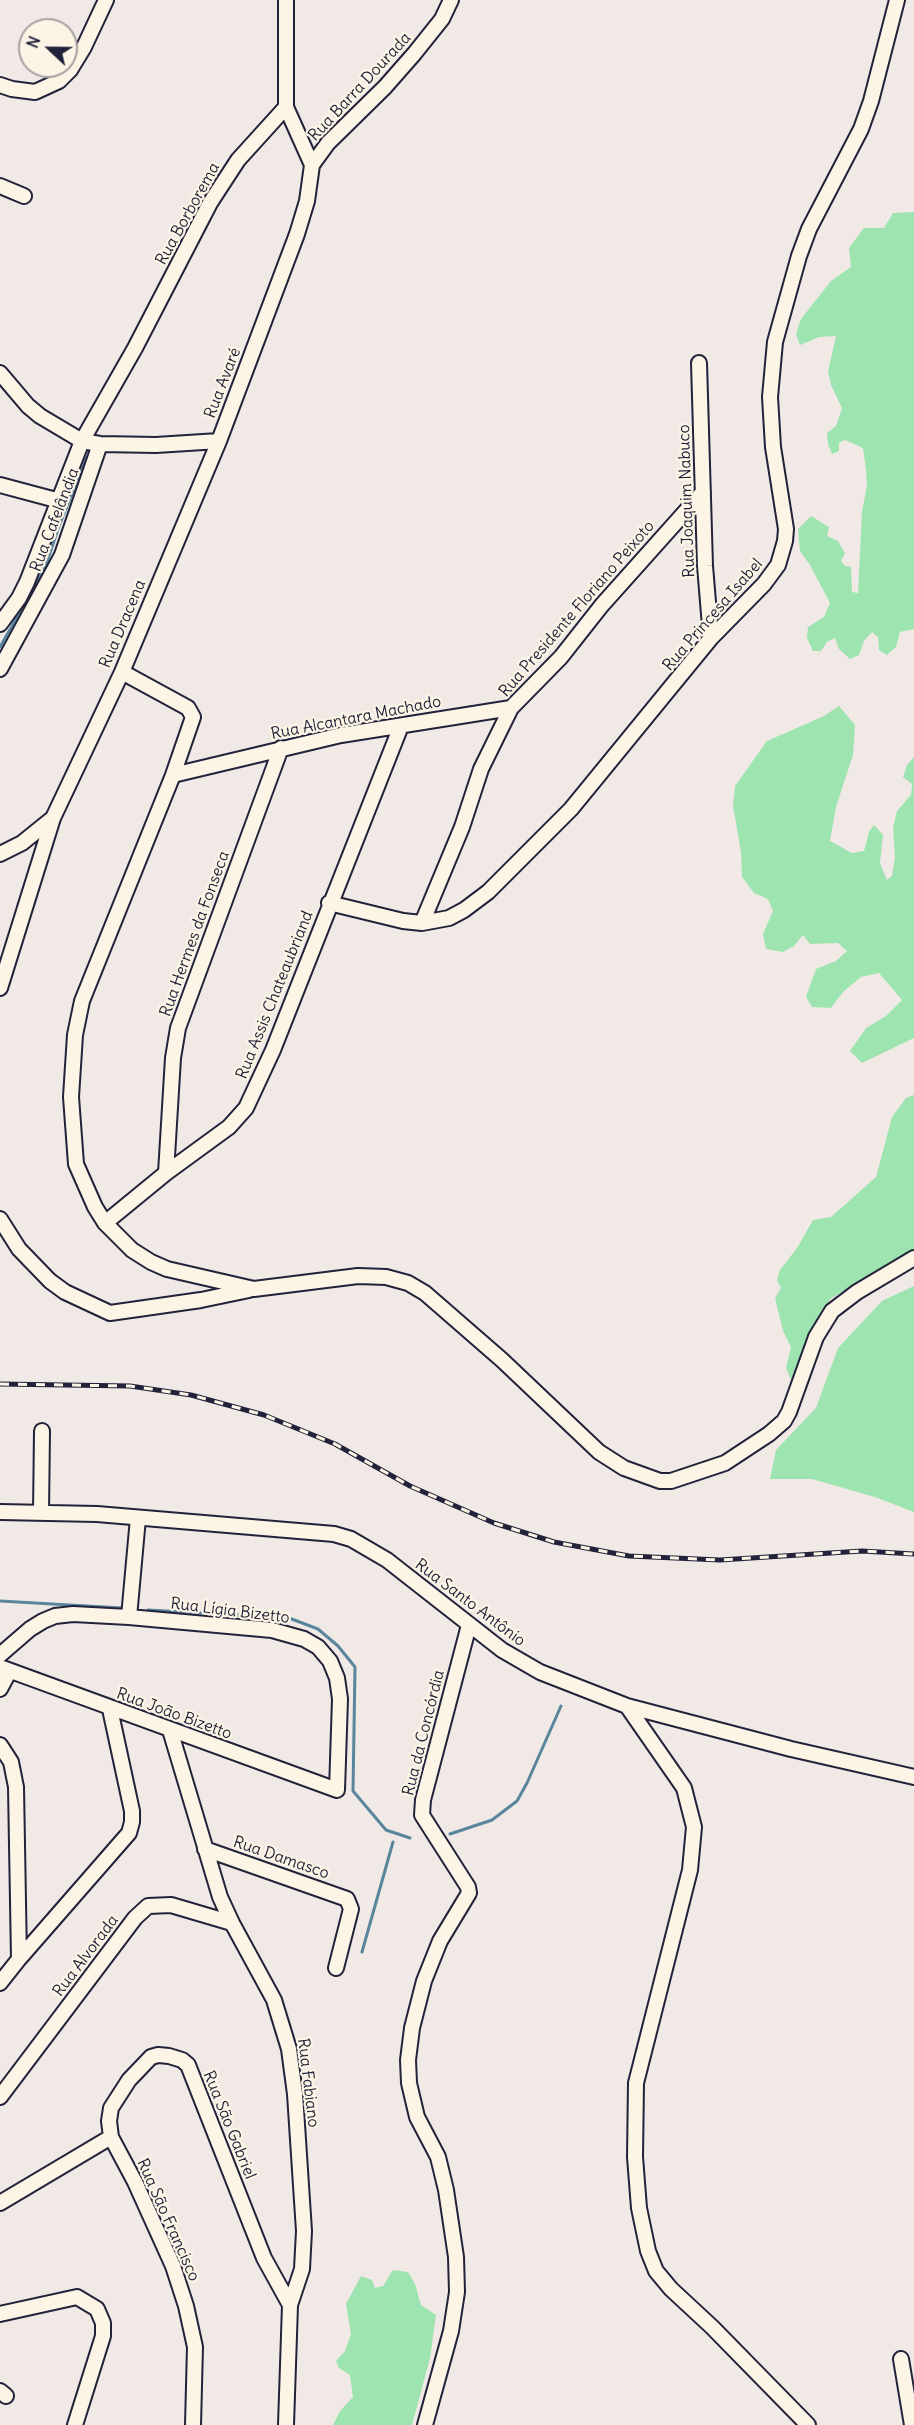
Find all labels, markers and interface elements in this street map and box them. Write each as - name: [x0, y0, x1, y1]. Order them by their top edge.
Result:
- north arrow: [18, 18, 78, 78]
- street label: Rua Barra Dourada: [305, 29, 415, 145]
- text: N: [22, 33, 45, 51]
- street label: Rua Borborema: [152, 160, 224, 268]
- street label: Rua Avaré: [201, 345, 245, 421]
- street label: Rua Joaquim Nabuco: [675, 424, 699, 578]
- street label: Rua Cafelândia: [26, 465, 84, 575]
- street label: Rua Presidente Floriano Peixoto: [495, 517, 659, 701]
- street label: Rua Princesa Isabel: [659, 555, 767, 675]
- street label: Rua Dracena: [96, 577, 150, 671]
- street label: Rua Alcantara Machado: [269, 692, 443, 744]
- street label: Rua Hermes da Fonseca: [156, 849, 234, 1019]
- street label: Rua Assis Chateaubriand: [232, 908, 318, 1082]
- street label: Rua Santo Antônio: [411, 1555, 529, 1651]
- street label: Rua Lígia Bizetto: [169, 1594, 291, 1628]
- street label: Rua da Concórdia: [399, 1668, 449, 1798]
- street label: Rua João Bizetto: [114, 1684, 234, 1744]
- street label: Rua Damasco: [230, 1833, 332, 1883]
- street label: Rua Alvorada: [49, 1912, 123, 2000]
- street label: Rua Fabiano: [293, 2037, 323, 2129]
- street label: Rua São Gabriel: [199, 2068, 259, 2182]
- street label: Rua São Francisco: [132, 2156, 204, 2284]

